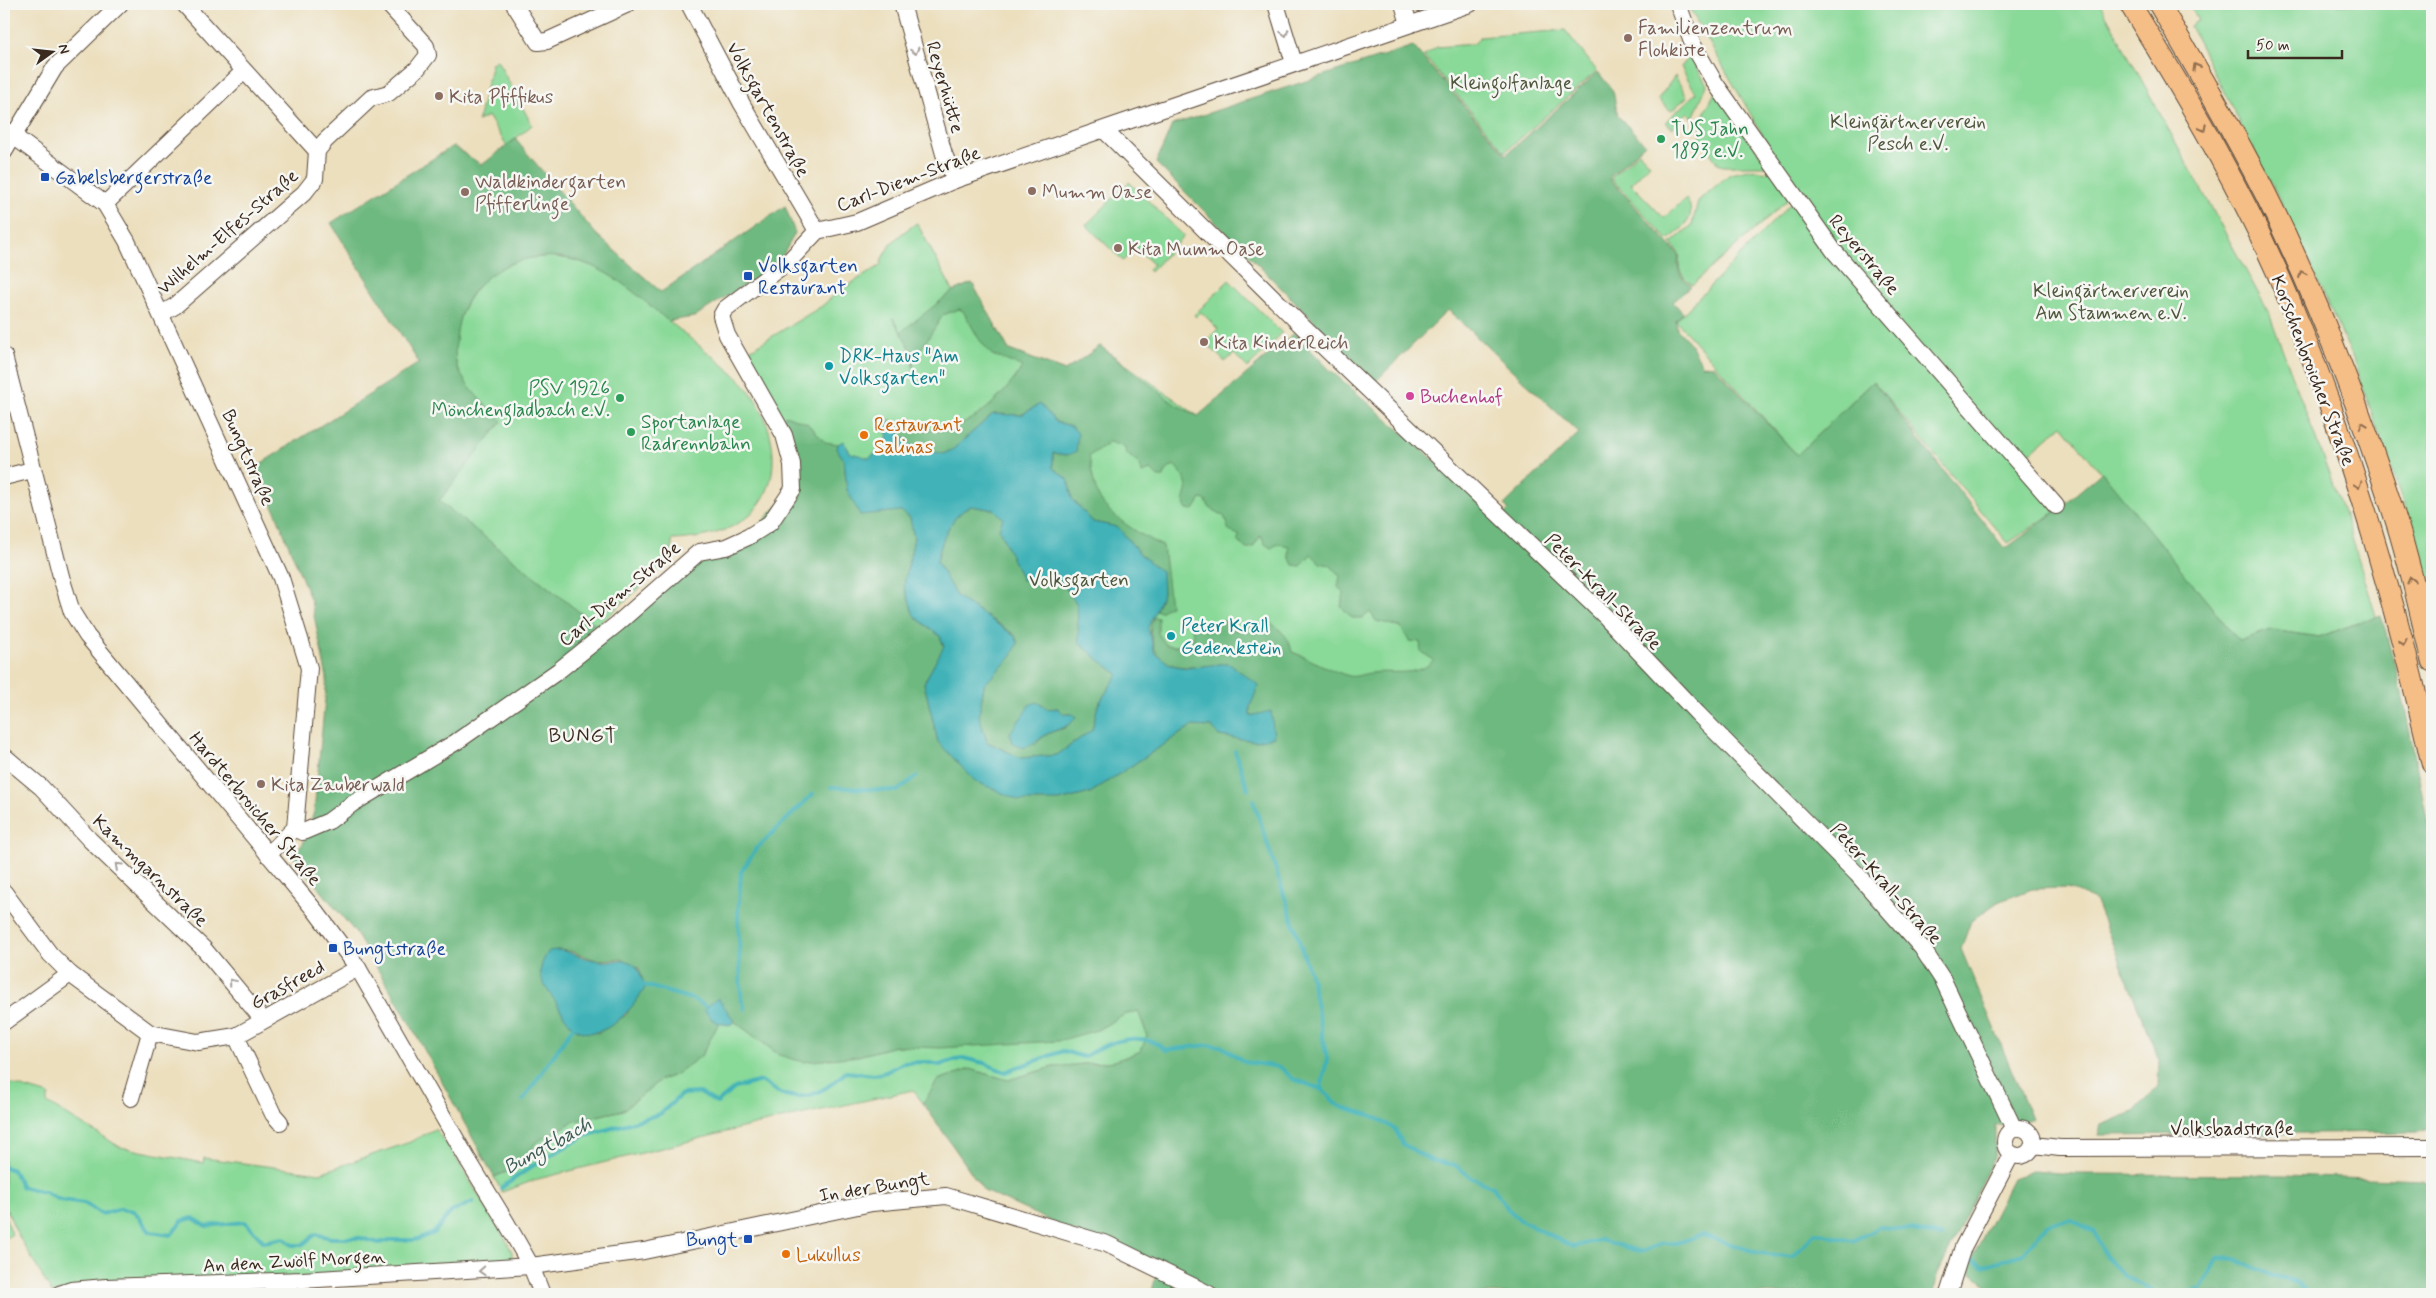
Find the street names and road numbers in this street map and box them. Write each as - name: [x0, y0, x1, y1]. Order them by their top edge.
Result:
- street label: Volksgartenstraße: [718, 38, 815, 183]
- street label: Reyerhütte: [920, 39, 970, 136]
- street label: Carl-Diem-Straße: [833, 140, 984, 218]
- street label: Wilhelm-Elfes-Straße: [152, 164, 304, 300]
- street label: Reyerstraße: [1823, 209, 1905, 301]
- street label: Korschenbroicher Straße: [2265, 272, 2361, 469]
- street label: Bungtstraße: [213, 406, 280, 510]
- street label: Peter-Krall-Straße: [1539, 528, 1667, 656]
- street label: Carl-Diem-Straße: [554, 536, 686, 653]
- street label: Hardterbroicher Straße: [183, 727, 327, 891]
- street label: Kammgarnstraße: [86, 809, 213, 934]
- street label: Peter-Krall-Straße: [1824, 818, 1947, 950]
- street label: Grasfreed: [246, 955, 329, 1016]
- street label: Volksbadstraße: [2170, 1117, 2294, 1142]
- street label: In der Bungt: [817, 1166, 931, 1211]
- street label: An den Zwölf Morgen: [202, 1244, 386, 1282]

